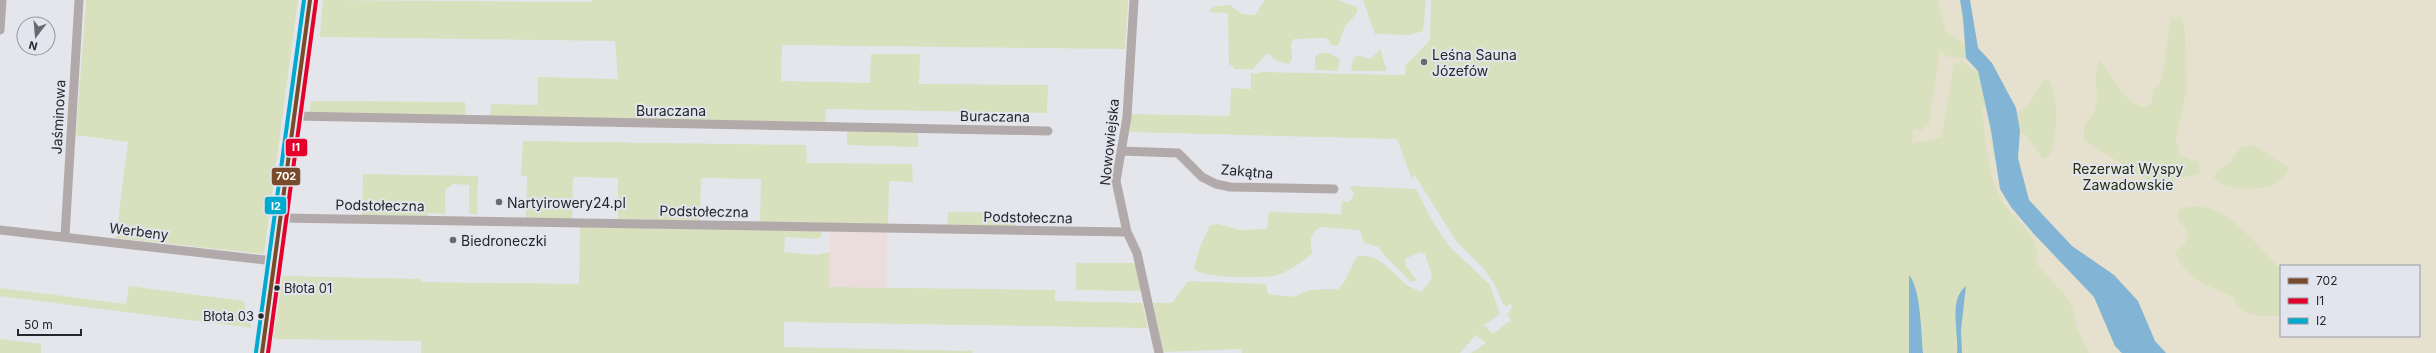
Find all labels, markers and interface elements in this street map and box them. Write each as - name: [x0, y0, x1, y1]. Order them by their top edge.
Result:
- north arrow: [16, 16, 56, 56]
- text: N: [27, 38, 39, 53]
- place label: Leśna Sauna Józefów: [1432, 46, 1517, 79]
- marker: Leśna Sauna Józefów: [1419, 57, 1429, 67]
- street label: Jaśminowa: [48, 79, 68, 155]
- street label: Nowowiejska: [1096, 98, 1122, 186]
- street label: Buraczana: [636, 102, 706, 119]
- street label: Buraczana: [960, 107, 1030, 125]
- line badge: I1: [285, 138, 308, 157]
- text: I1: [292, 140, 300, 154]
- street label: Zakątna: [1220, 160, 1274, 182]
- park label: Rezerwat Wyspy Zawadowskie: [2073, 160, 2184, 193]
- line badge: 702: [271, 167, 301, 186]
- text: 702: [276, 169, 296, 183]
- place label: Nartyirowery24.pl: [507, 194, 626, 211]
- line badge: I2: [264, 196, 287, 215]
- street label: Podstołeczna: [335, 196, 425, 214]
- marker: Nartyirowery24.pl: [494, 197, 504, 207]
- text: I2: [271, 199, 281, 213]
- street label: Podstołeczna: [659, 202, 749, 220]
- street label: Podstołeczna: [983, 208, 1073, 226]
- street label: Werbeny: [108, 219, 170, 243]
- place label: Biedroneczki: [461, 232, 547, 249]
- marker: Biedroneczki: [448, 235, 458, 245]
- legend: [2280, 265, 2420, 337]
- text: 702: [2316, 273, 2338, 288]
- place label: Błota 01: [284, 280, 332, 296]
- marker: Błota 01: [272, 283, 282, 293]
- text: I1: [2316, 293, 2324, 308]
- place label: Błota 03: [203, 308, 254, 324]
- scale bar: [18, 311, 81, 337]
- marker: Błota 03: [256, 311, 266, 321]
- text: I2: [2316, 313, 2327, 328]
- text: 50 m: [24, 317, 53, 332]

